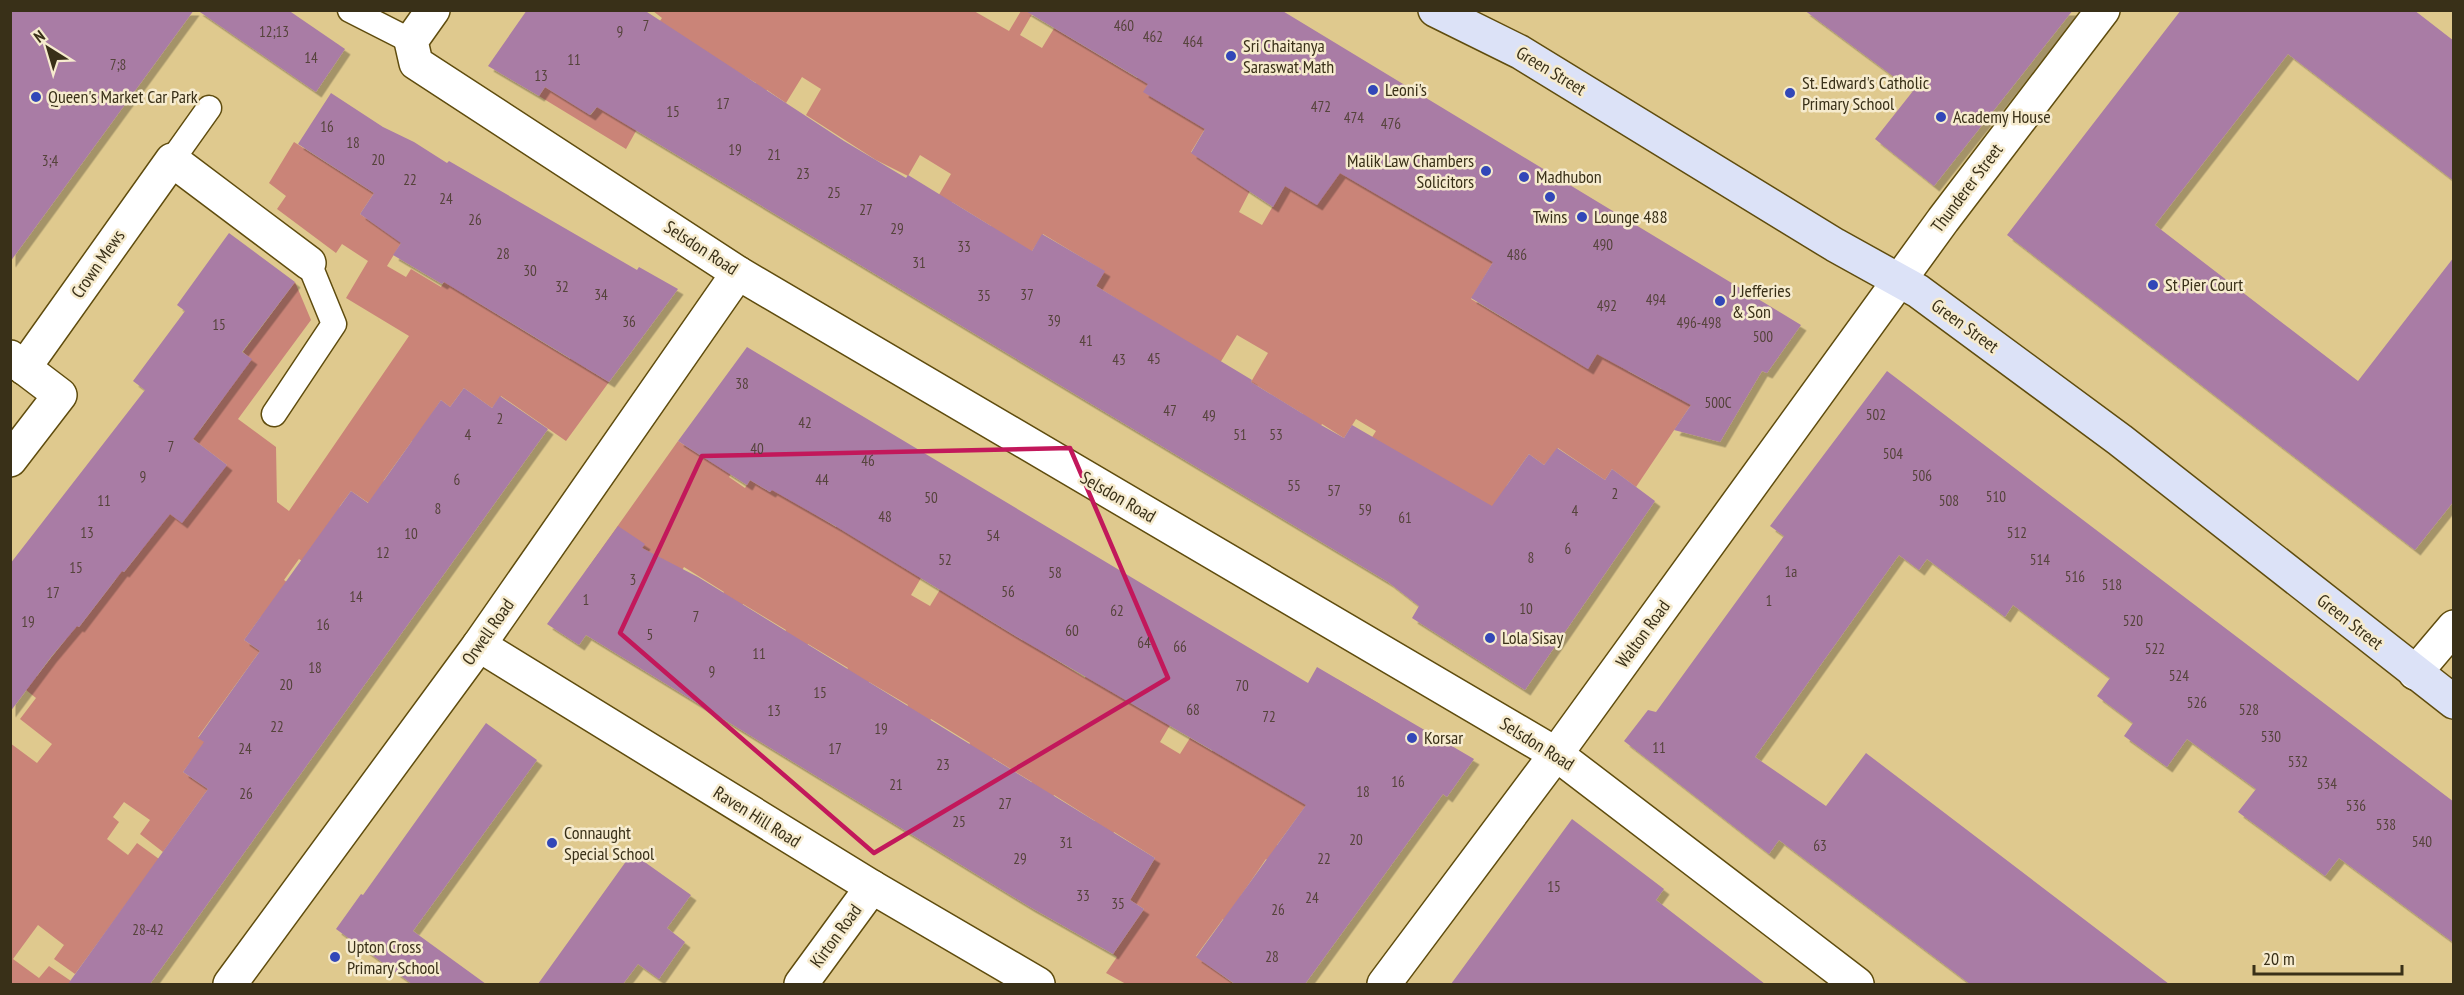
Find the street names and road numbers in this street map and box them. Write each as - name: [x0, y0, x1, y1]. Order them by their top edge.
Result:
- street label: Green Street: [1512, 41, 1590, 100]
- street label: Thunderer Street: [1926, 139, 2007, 237]
- street label: Selsdon Road: [660, 215, 743, 280]
- street label: Crown Mews: [66, 225, 129, 302]
- street label: Green Street: [1927, 294, 2003, 358]
- street label: Selsdon Road: [1076, 466, 1160, 527]
- street label: Green Street: [2313, 589, 2388, 655]
- street label: Orwell Road: [456, 594, 519, 669]
- street label: Walton Road: [1610, 595, 1675, 672]
- street label: Selsdon Road: [1496, 712, 1579, 775]
- street label: Raven Hill Road: [709, 781, 805, 852]
- street label: Kirton Road: [805, 899, 866, 972]

